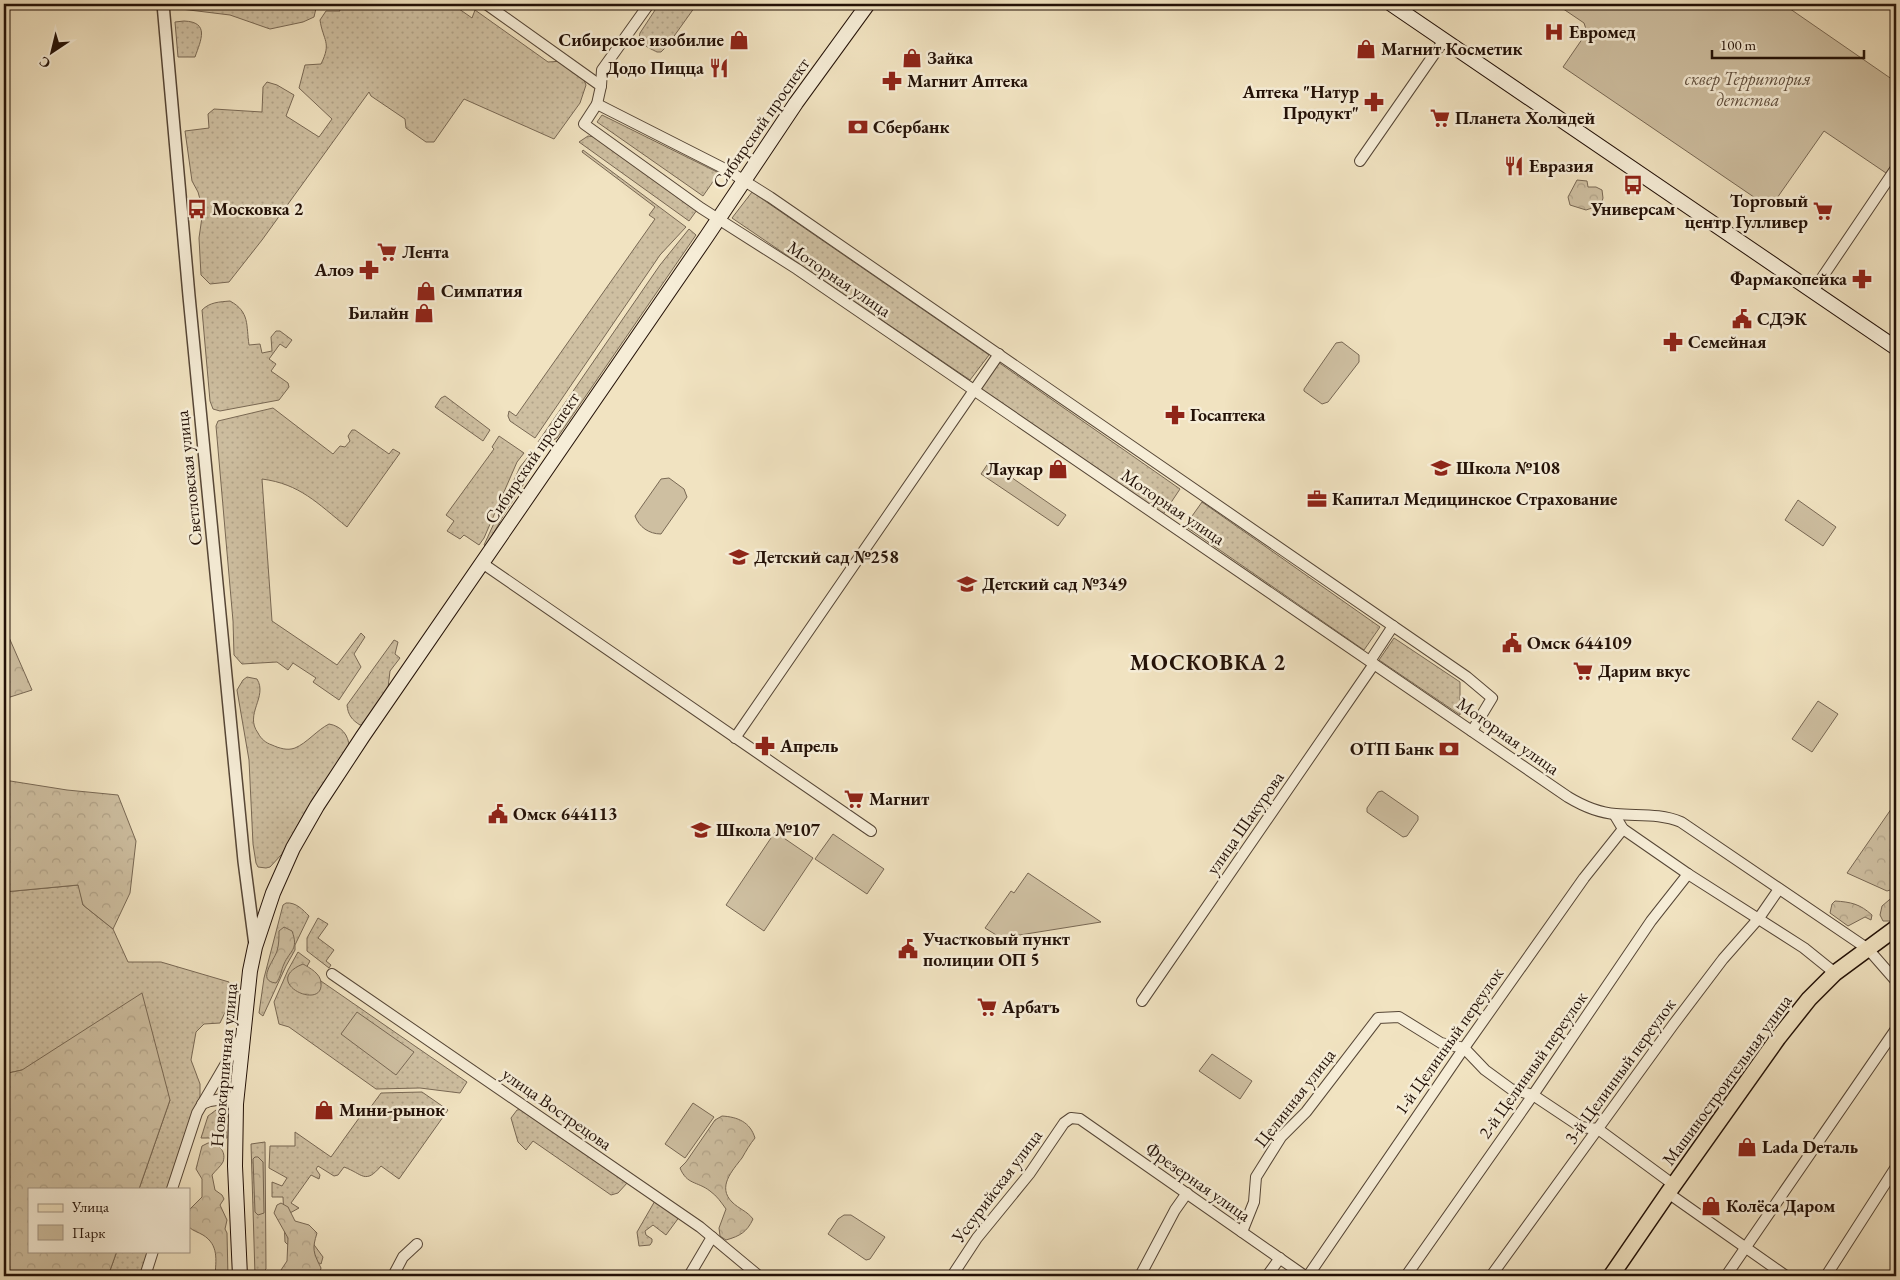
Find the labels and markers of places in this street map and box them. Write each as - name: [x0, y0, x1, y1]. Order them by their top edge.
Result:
- place label: Евромед: [1569, 20, 1636, 43]
- hospital icon: Евромед: [1543, 21, 1565, 43]
- place label: Сибирское изобилие: [559, 28, 724, 51]
- shop icon: Сибирское изобилие: [728, 29, 750, 51]
- place label: Магнит Косметик: [1381, 37, 1523, 60]
- shop icon: Магнит Косметик: [1355, 38, 1377, 60]
- place label: Зайка: [927, 46, 973, 69]
- shop icon: Зайка: [901, 47, 923, 69]
- place label: Додо Пицца: [606, 56, 704, 79]
- restaurant icon: Додо Пицца: [708, 57, 730, 79]
- place label: Магнит Аптека: [907, 69, 1028, 92]
- pharmacy icon: Магнит Аптека: [881, 70, 903, 92]
- place label: Аптека "Натур Продукт": [1241, 80, 1359, 124]
- pharmacy icon: Аптека "Натур Продукт": [1363, 91, 1385, 113]
- place label: Планета Холидей: [1455, 106, 1595, 129]
- supermarket icon: Планета Холидей: [1429, 107, 1451, 129]
- place label: Сбербанк: [873, 115, 949, 138]
- bank icon: Сбербанк: [847, 116, 869, 138]
- place label: Евразия: [1529, 154, 1594, 177]
- restaurant icon: Евразия: [1503, 155, 1525, 177]
- bus stop icon: Универсам: [1622, 174, 1644, 196]
- place label: Торговый центр Гулливер: [1685, 189, 1808, 233]
- place label: Московка 2: [212, 197, 304, 220]
- place label: Универсам: [1590, 197, 1675, 220]
- bus stop icon: Московка 2: [186, 198, 208, 220]
- supermarket icon: Торговый центр Гулливер: [1812, 200, 1834, 222]
- place label: Лента: [402, 240, 449, 263]
- supermarket icon: Лента: [376, 241, 398, 263]
- place label: Алоэ: [313, 258, 354, 281]
- pharmacy icon: Алоэ: [358, 259, 380, 281]
- place label: Фармакопейка: [1730, 267, 1847, 290]
- pharmacy icon: Фармакопейка: [1851, 268, 1873, 290]
- place label: Симпатия: [441, 279, 523, 302]
- shop icon: Симпатия: [415, 280, 437, 302]
- place label: Билайн: [348, 301, 410, 324]
- shop icon: Билайн: [413, 302, 435, 324]
- place label: СДЭК: [1757, 307, 1807, 330]
- public building icon: СДЭК: [1731, 308, 1753, 330]
- place label: Семейная: [1688, 330, 1767, 353]
- pharmacy icon: Семейная: [1662, 331, 1684, 353]
- place label: Госаптека: [1190, 403, 1265, 426]
- pharmacy icon: Госаптека: [1164, 404, 1186, 426]
- place label: Школа №108: [1456, 456, 1560, 479]
- place label: Лаукар: [986, 457, 1043, 480]
- school or university icon: Школа №108: [1430, 457, 1452, 479]
- shop icon: Лаукар: [1047, 458, 1069, 480]
- place label: Капитал Медицинское Страхование: [1332, 487, 1618, 510]
- office icon: Капитал Медицинское Страхование: [1306, 488, 1328, 510]
- place label: Детский сад №258: [754, 545, 899, 568]
- school or university icon: Детский сад №258: [728, 546, 750, 568]
- place label: Детский сад №349: [982, 572, 1127, 595]
- school or university icon: Детский сад №349: [956, 573, 978, 595]
- place label: Омск 644109: [1527, 631, 1632, 654]
- public building icon: Омск 644109: [1501, 632, 1523, 654]
- place label: Дарим вкус: [1598, 659, 1691, 682]
- supermarket icon: Дарим вкус: [1572, 660, 1594, 682]
- place label: Апрель: [779, 734, 838, 757]
- pharmacy icon: Апрель: [754, 735, 776, 757]
- place label: ОТП Банк: [1350, 737, 1434, 760]
- bank icon: ОТП Банк: [1438, 738, 1460, 760]
- place label: Магнит: [869, 787, 929, 810]
- supermarket icon: Магнит: [843, 788, 865, 810]
- place label: Омск 644113: [513, 802, 618, 825]
- public building icon: Омск 644113: [487, 803, 509, 825]
- place label: Школа №107: [716, 818, 820, 841]
- school or university icon: Школа №107: [690, 819, 712, 841]
- place label: Участковый пункт полиции ОП 5: [922, 927, 1070, 971]
- public building icon: Участковый пункт полиции ОП 5: [897, 938, 919, 960]
- place label: Арбатъ: [1001, 995, 1060, 1018]
- supermarket icon: Арбатъ: [976, 996, 998, 1018]
- place label: Мини-рынок: [339, 1098, 445, 1121]
- shop icon: Мини-рынок: [313, 1099, 335, 1121]
- place label: Lada Dеталь: [1762, 1135, 1858, 1158]
- shop icon: Lada Dеталь: [1736, 1136, 1758, 1158]
- place label: Колёса Даром: [1726, 1194, 1835, 1217]
- shop icon: Колёса Даром: [1700, 1195, 1722, 1217]

